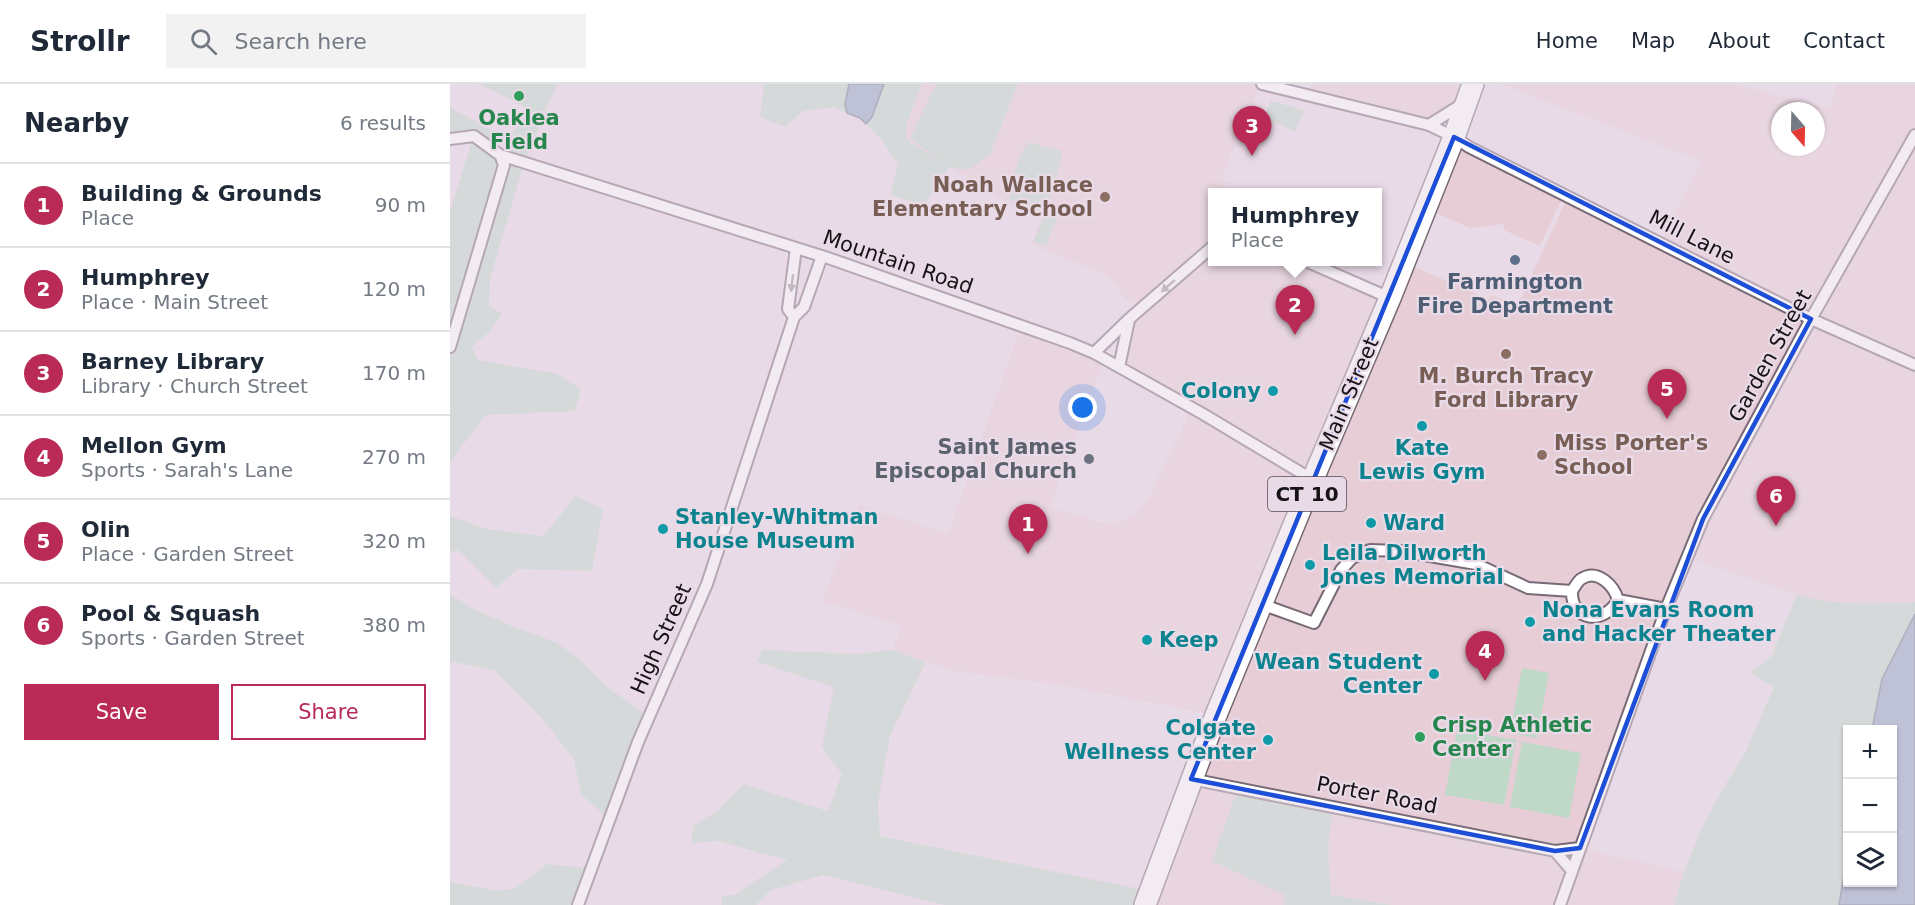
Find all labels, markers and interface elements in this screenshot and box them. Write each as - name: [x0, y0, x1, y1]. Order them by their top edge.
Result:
- search box: [166, 14, 586, 68]
- text: Strollr: [30, 25, 130, 58]
- icon: search: [187, 25, 220, 58]
- text: Search here: [235, 29, 367, 54]
- text: Home: [1536, 29, 1598, 53]
- text: Map: [1631, 29, 1675, 53]
- text: About: [1708, 29, 1770, 53]
- text: Contact: [1803, 29, 1885, 53]
- marker: Oaklea Field: [512, 89, 526, 103]
- north arrow: [1771, 102, 1825, 156]
- place label: Oaklea Field: [478, 106, 560, 154]
- pin: 3: [1232, 106, 1272, 156]
- text: Nearby: [24, 108, 129, 138]
- text: 6 results: [340, 111, 426, 135]
- place label: Noah Wallace Elementary School: [872, 173, 1093, 221]
- text: Building & Grounds: [81, 181, 322, 206]
- popup: [1208, 188, 1382, 266]
- marker: Noah Wallace Elementary School: [1098, 190, 1112, 204]
- text: 1: [37, 193, 50, 217]
- text: 90 m: [375, 193, 426, 217]
- text: Humphrey: [1231, 203, 1359, 228]
- street label: Mill Lane: [1645, 205, 1739, 269]
- text: Place: [81, 206, 134, 230]
- street label: Mountain Road: [820, 225, 976, 299]
- text: Place: [1231, 228, 1284, 252]
- marker: Farmington Fire Department: [1508, 253, 1522, 267]
- text: Humphrey: [81, 265, 210, 290]
- place label: Farmington Fire Department: [1417, 270, 1613, 318]
- one-way arrow: [787, 274, 796, 293]
- text: 2: [37, 277, 50, 301]
- text: 120 m: [362, 277, 426, 301]
- one-way arrow: [1160, 279, 1176, 292]
- pin: 2: [1276, 286, 1314, 335]
- street label: Garden Street: [1724, 286, 1816, 426]
- text: Place · Main Street: [81, 290, 268, 314]
- street label: Main Street: [1314, 334, 1384, 454]
- marker: M. Burch Tracy Ford Library: [1499, 347, 1513, 361]
- text: Barney Library: [81, 349, 264, 374]
- text: 3: [37, 361, 50, 385]
- text: 170 m: [362, 361, 426, 385]
- place label: M. Burch Tracy Ford Library: [1419, 364, 1594, 412]
- pin: 5: [1648, 370, 1686, 419]
- text: Library · Church Street: [81, 374, 308, 398]
- place label: Colony: [1181, 379, 1261, 403]
- marker: Colony: [1266, 384, 1280, 398]
- your location: [1068, 393, 1097, 422]
- marker: Kate Lewis Gym: [1415, 419, 1429, 433]
- place label: Miss Porter's School: [1554, 431, 1708, 479]
- text: Mellon Gym: [81, 433, 227, 458]
- place label: Saint James Episcopal Church: [874, 435, 1077, 483]
- place label: Kate Lewis Gym: [1359, 436, 1485, 484]
- text: 4: [37, 445, 50, 469]
- text: 270 m: [362, 445, 426, 469]
- marker: Miss Porter's School: [1535, 448, 1549, 462]
- marker: Saint James Episcopal Church: [1082, 452, 1096, 466]
- text: Sports · Sarah's Lane: [81, 458, 293, 482]
- pin: 6: [1756, 476, 1796, 526]
- road number: CT 10: [1268, 477, 1346, 511]
- pin: 1: [1008, 504, 1048, 554]
- place label: Stanley-Whitman House Museum: [675, 505, 879, 553]
- place label: Ward: [1383, 511, 1445, 535]
- marker: Ward: [1364, 516, 1378, 530]
- text: Olin: [81, 517, 130, 542]
- marker: Stanley-Whitman House Museum: [656, 522, 670, 536]
- text: 5: [37, 529, 50, 553]
- text: 320 m: [362, 529, 426, 553]
- place label: Leila Dilworth Jones Memorial: [1320, 541, 1504, 589]
- text: Place · Garden Street: [81, 542, 294, 566]
- marker: Leila Dilworth Jones Memorial: [1303, 558, 1317, 572]
- street label: High Street: [626, 580, 696, 698]
- place label: Nona Evans Room and Hacker Theater: [1542, 598, 1776, 646]
- text: Pool & Squash: [81, 601, 260, 626]
- text: 6: [37, 613, 50, 637]
- text: 380 m: [362, 613, 426, 637]
- marker: Nona Evans Room and Hacker Theater: [1523, 615, 1537, 629]
- text: Sports · Garden Street: [81, 626, 305, 650]
- place label: Keep: [1159, 628, 1218, 652]
- pin: 4: [1466, 632, 1504, 681]
- marker: Keep: [1140, 633, 1154, 647]
- place label: Wean Student Center: [1255, 650, 1423, 698]
- marker: Wean Student Center: [1427, 667, 1441, 681]
- button: Save: [24, 684, 219, 740]
- button: Share: [231, 684, 426, 740]
- place label: Crisp Athletic Center: [1432, 713, 1592, 761]
- place label: Colgate Wellness Center: [1064, 716, 1257, 764]
- map controls: [1843, 725, 1897, 887]
- button: +: [1843, 725, 1897, 779]
- marker: Crisp Athletic Center: [1413, 730, 1427, 744]
- marker: Colgate Wellness Center: [1261, 733, 1275, 747]
- street label: Porter Road: [1315, 772, 1439, 818]
- button: −: [1843, 779, 1897, 833]
- button: layers: [1843, 833, 1897, 887]

